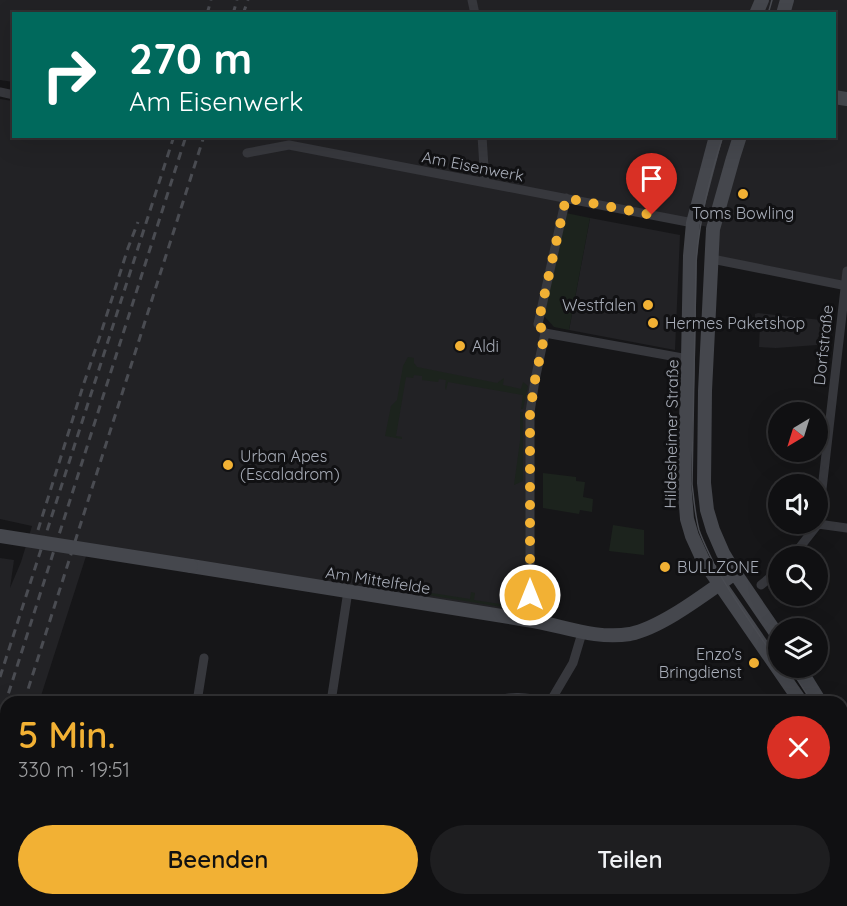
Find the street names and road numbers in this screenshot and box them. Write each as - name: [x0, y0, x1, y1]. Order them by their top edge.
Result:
- street label: Am Eisenwerk: [420, 146, 526, 186]
- street label: Dorfstraße: [809, 304, 837, 386]
- street label: Hildesheimer Straße: [660, 359, 682, 509]
- street label: Am Mittelfelde: [324, 562, 432, 598]

